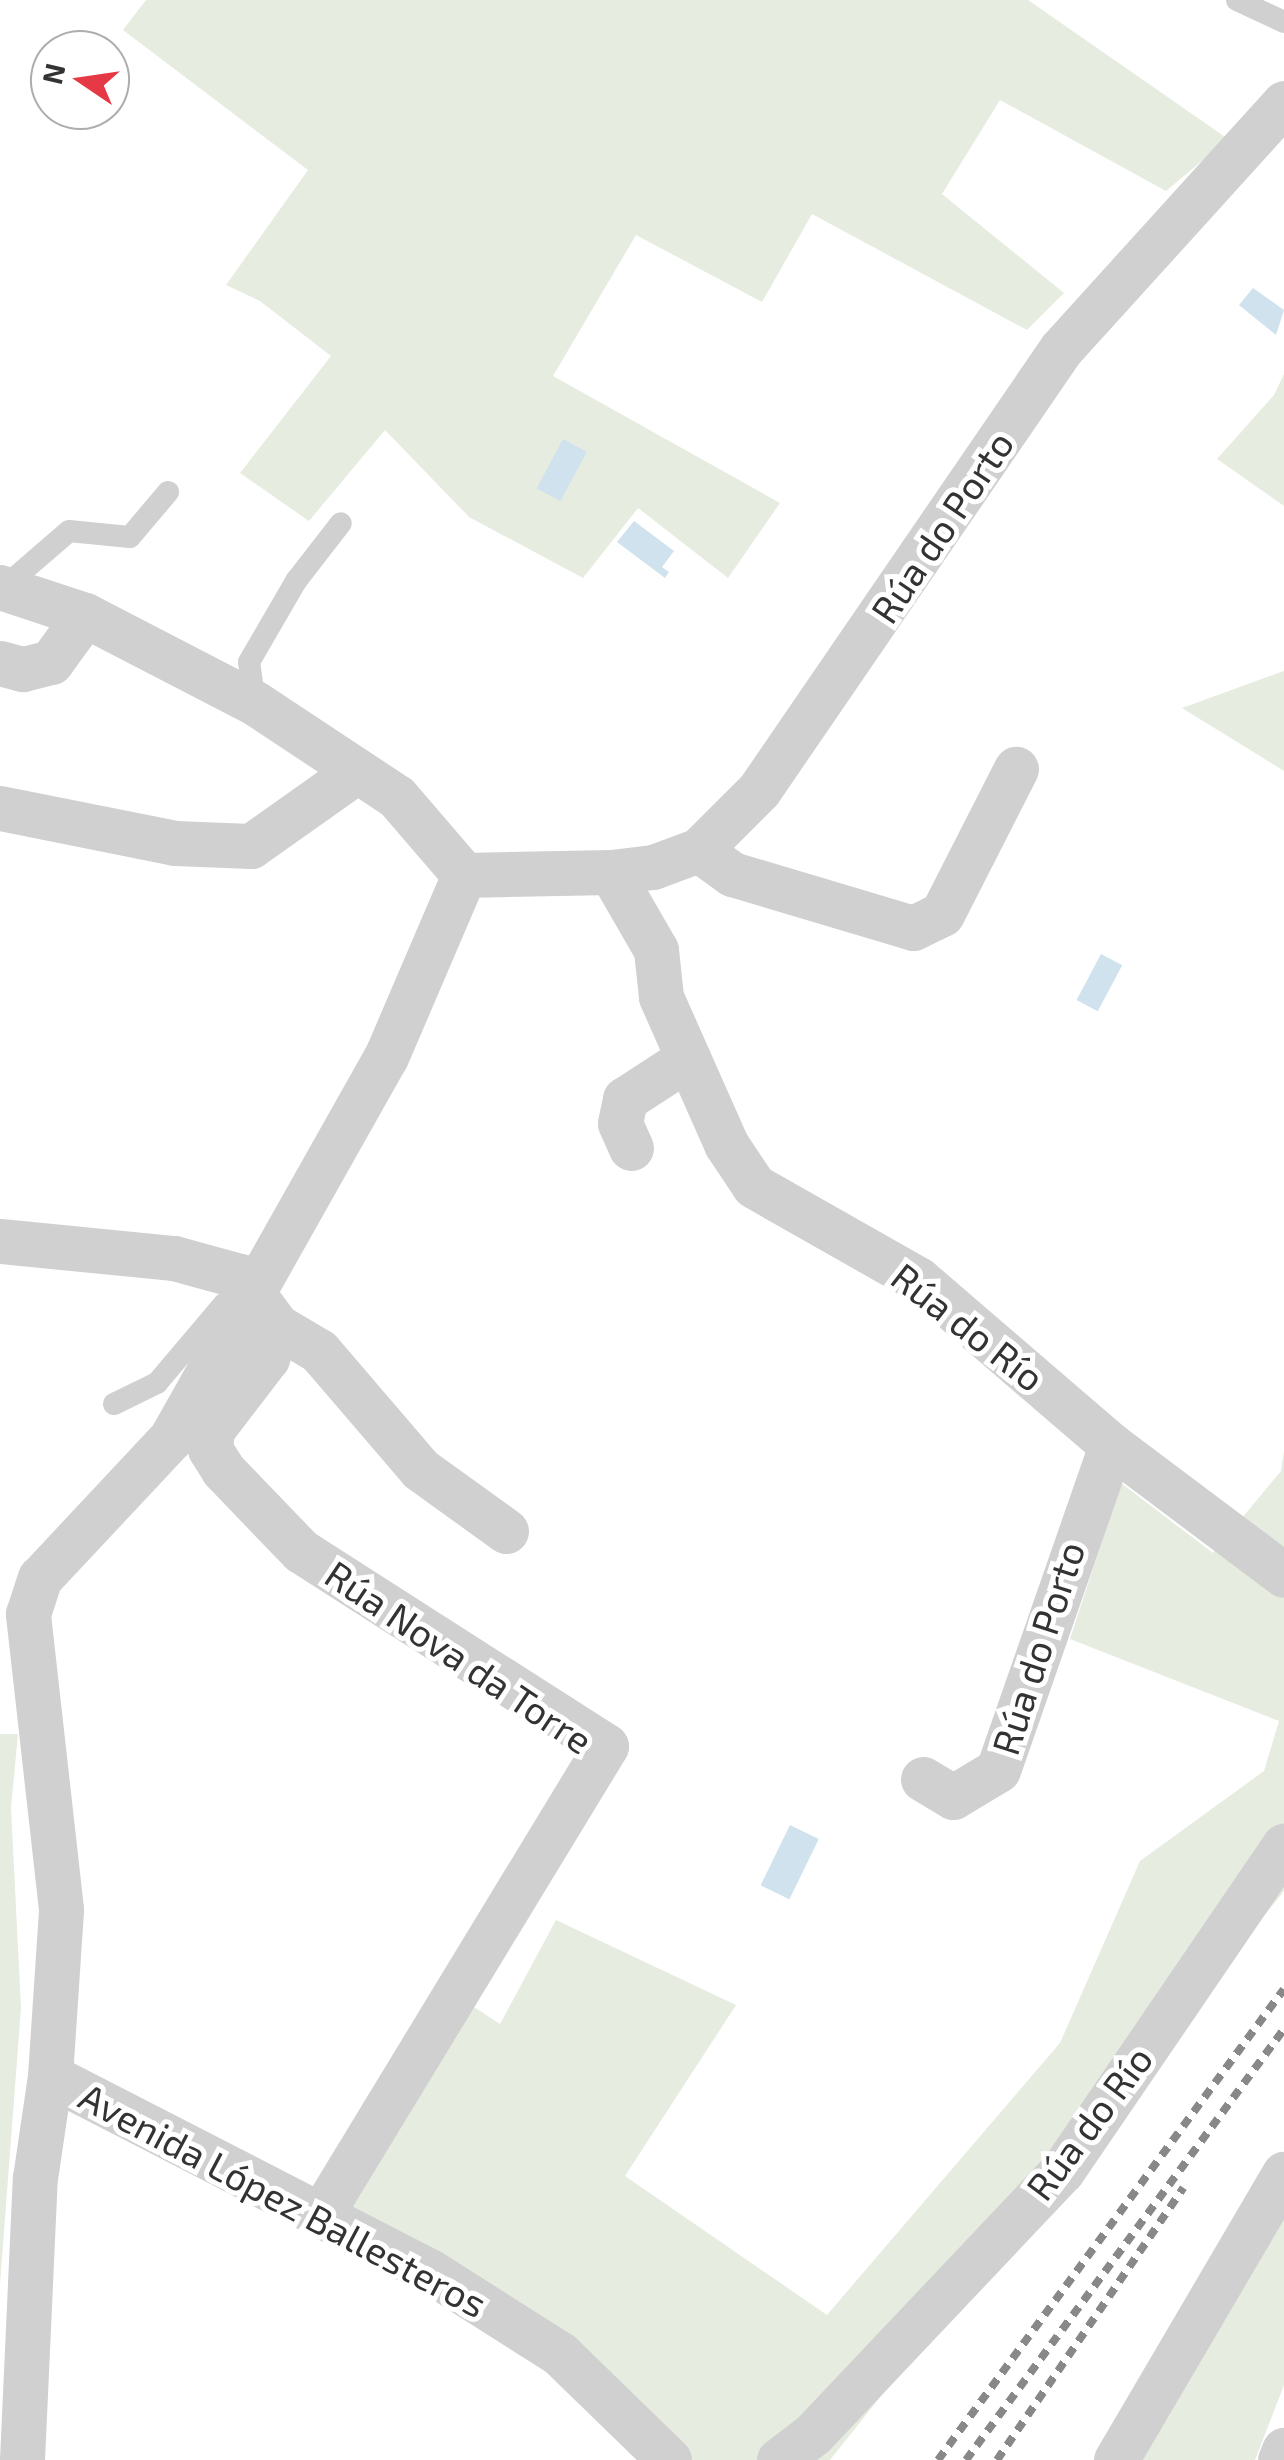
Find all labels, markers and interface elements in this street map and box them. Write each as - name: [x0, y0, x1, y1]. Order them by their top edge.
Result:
- north arrow: [30, 30, 130, 130]
- text: N: [34, 60, 72, 87]
- street label: Rúa do Porto: [861, 422, 1023, 632]
- street label: Rúa do Río: [883, 1253, 1053, 1401]
- street label: Rúa do Porto: [982, 1536, 1094, 1760]
- street label: Rúa Nova da Torre: [317, 1551, 601, 1763]
- street label: Rúa do Río: [1016, 2037, 1162, 2209]
- street label: Avenida López Ballesteros: [72, 2073, 494, 2327]

